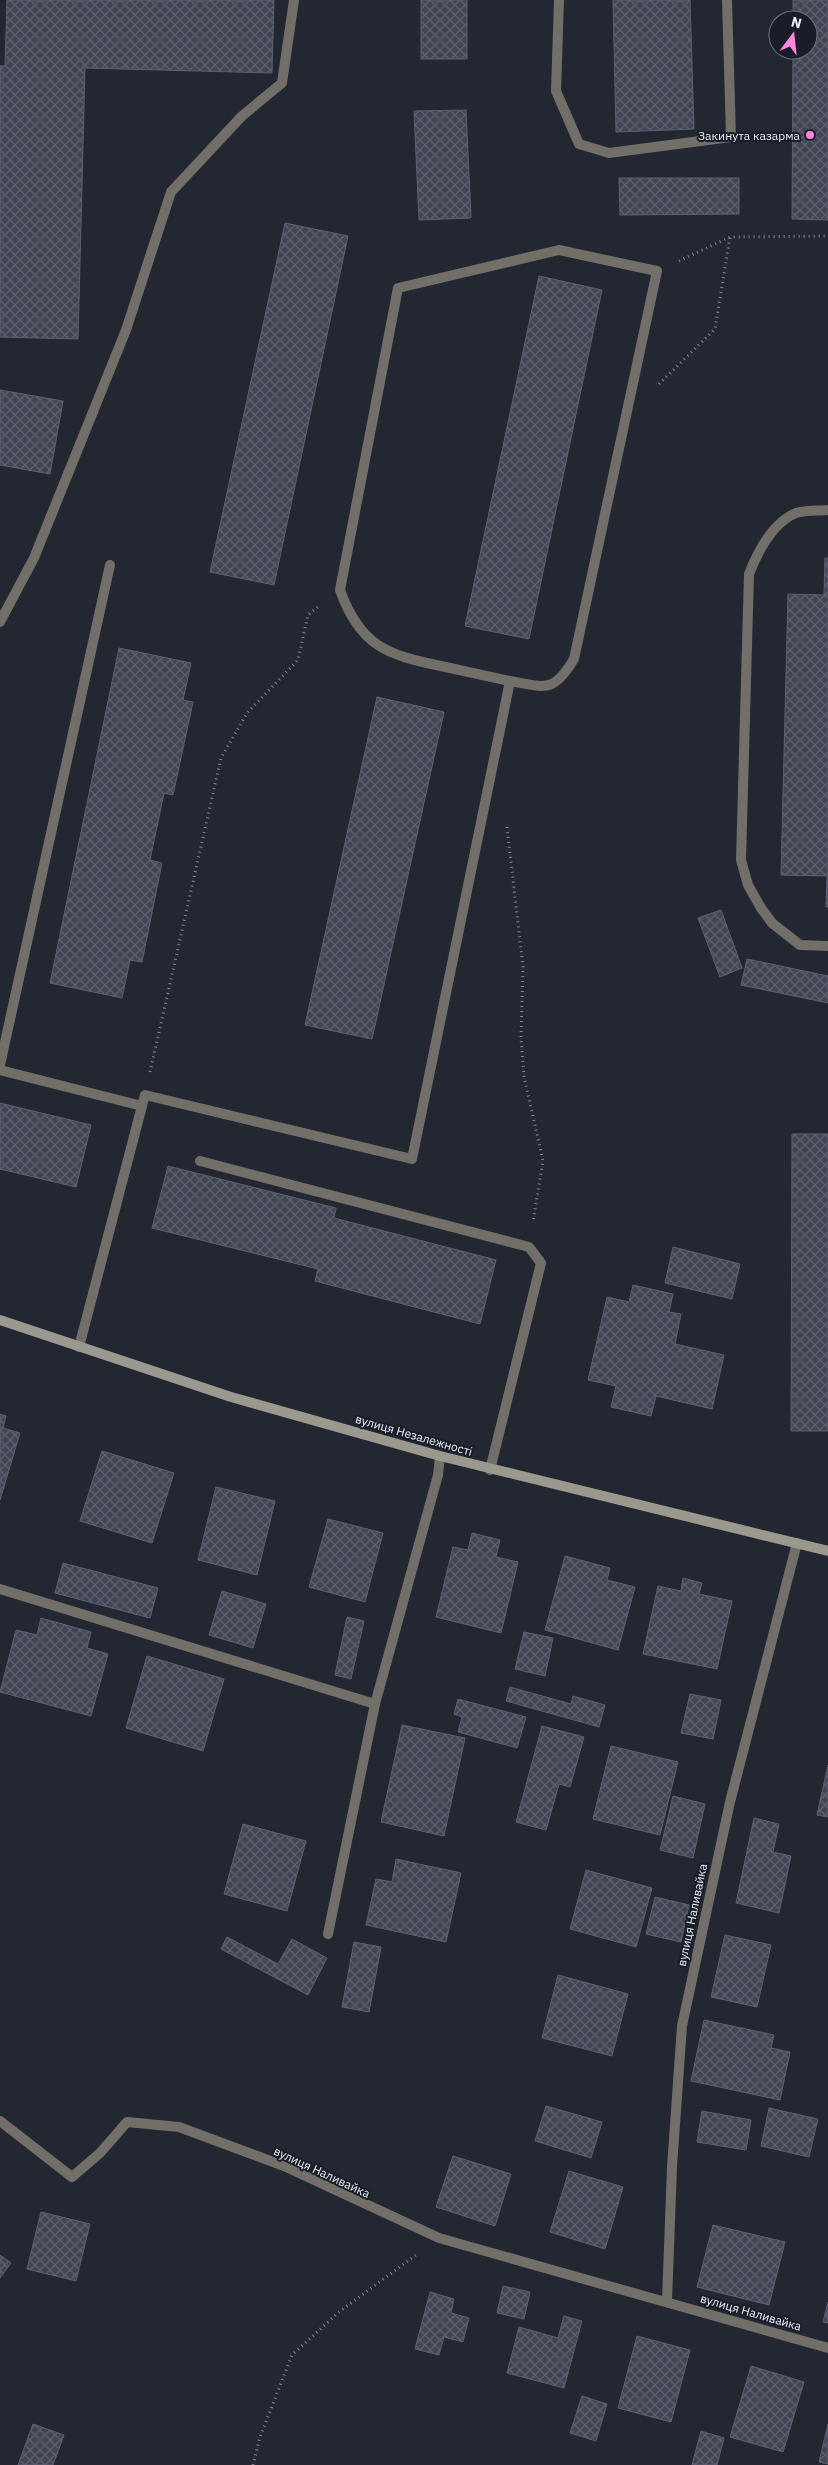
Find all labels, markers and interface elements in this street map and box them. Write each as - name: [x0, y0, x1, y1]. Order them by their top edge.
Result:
- north arrow: [768, 10, 818, 60]
- text: N: [789, 12, 804, 32]
- place label: Закинута казарма: [698, 128, 801, 143]
- marker: Закинута казарма: [804, 129, 816, 141]
- street label: вулиця Незалежності: [354, 1411, 474, 1459]
- street label: вулиця Наливайка: [674, 1862, 710, 1968]
- street label: вулиця Наливайка: [271, 2143, 373, 2201]
- street label: вулиця Наливайка: [699, 2290, 804, 2334]

